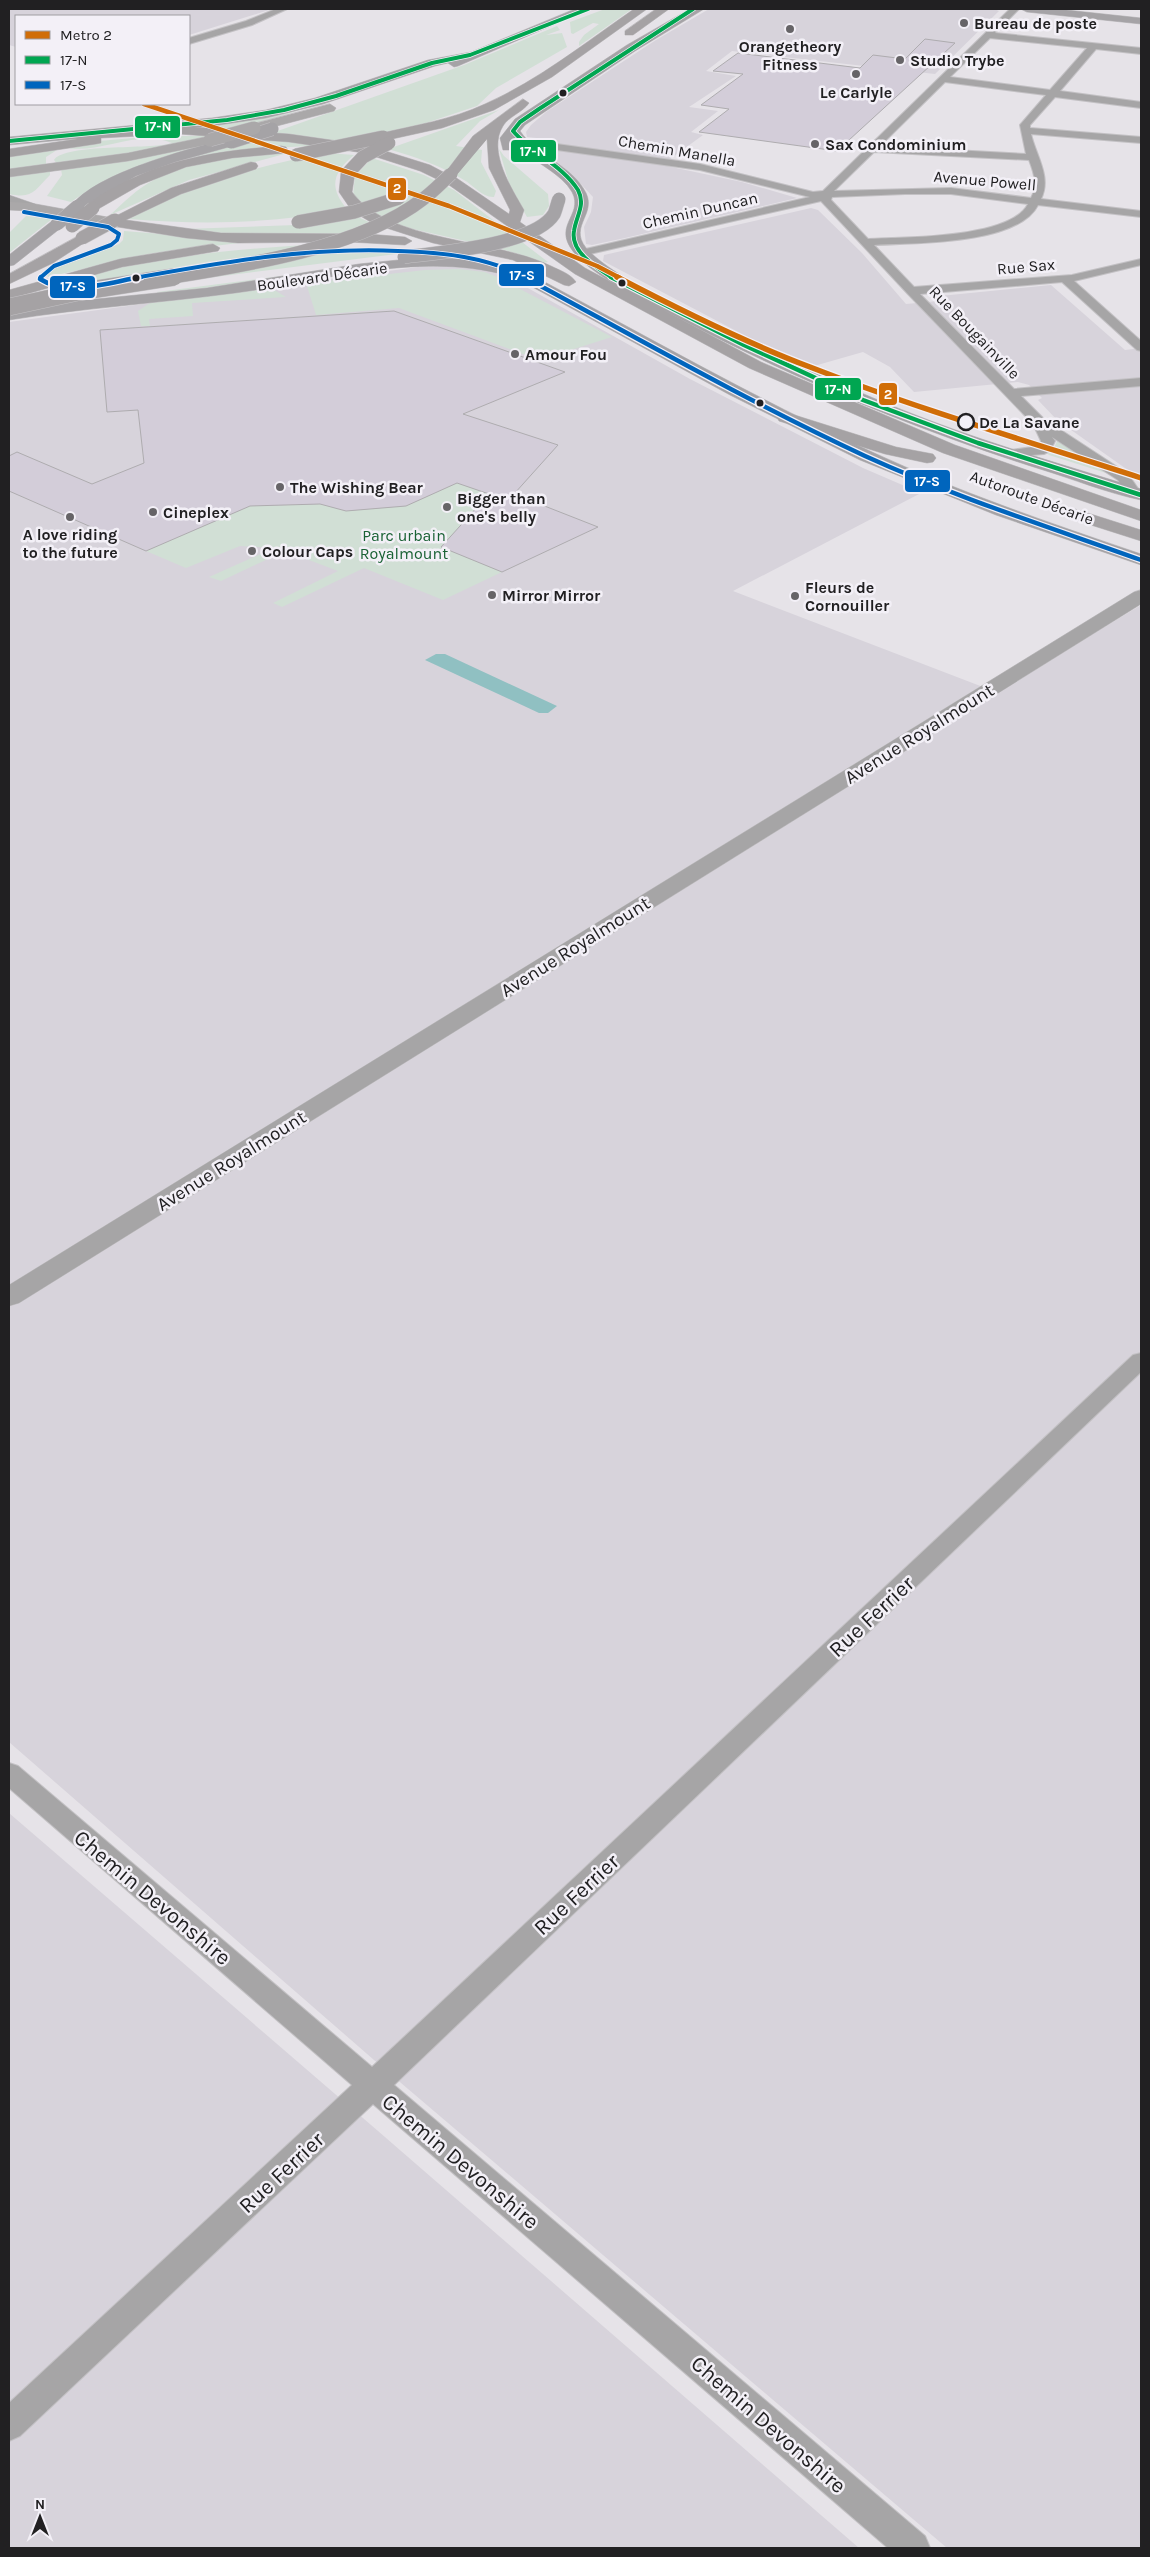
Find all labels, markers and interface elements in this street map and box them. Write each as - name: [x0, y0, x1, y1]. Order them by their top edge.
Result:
- place label: Bureau de poste: [974, 14, 1097, 33]
- legend: [15, 15, 190, 105]
- marker: Bureau de poste: [958, 17, 970, 29]
- marker: Orangetheory Fitness: [784, 23, 796, 35]
- text: Metro 2: [60, 26, 112, 44]
- place label: Orangetheory Fitness: [739, 37, 841, 74]
- text: 17-N: [60, 51, 87, 69]
- place label: Studio Trybe: [910, 51, 1005, 70]
- marker: Studio Trybe: [894, 54, 906, 66]
- marker: Le Carlyle: [850, 68, 862, 80]
- text: 17-S: [60, 76, 86, 94]
- place label: Le Carlyle: [820, 83, 892, 102]
- unlabelled marker: [558, 88, 568, 98]
- line badge: 17-N: [134, 115, 181, 139]
- text: 17-N: [144, 118, 172, 135]
- street label: Chemin Manella: [617, 131, 737, 170]
- place label: Sax Condominium: [825, 135, 966, 154]
- marker: Sax Condominium: [809, 138, 821, 150]
- line badge: 17-N: [510, 139, 557, 163]
- text: 17-N: [519, 143, 547, 160]
- street label: Avenue Powell: [933, 167, 1037, 194]
- line badge: 2: [387, 177, 407, 201]
- text: 2: [393, 180, 401, 197]
- street label: Chemin Duncan: [641, 188, 759, 233]
- street label: Rue Sax: [996, 254, 1056, 278]
- street label: Boulevard Décarie: [256, 258, 389, 295]
- line badge: 17-S: [498, 263, 545, 287]
- text: 17-S: [509, 267, 535, 284]
- unlabelled marker: [131, 273, 141, 283]
- line badge: 17-S: [49, 275, 96, 299]
- text: 17-S: [60, 278, 86, 295]
- unlabelled marker: [617, 278, 627, 288]
- street label: Rue Bougainville: [925, 282, 1024, 383]
- place label: Amour Fou: [525, 345, 607, 364]
- marker: Amour Fou: [509, 348, 521, 360]
- line badge: 17-N: [814, 377, 862, 401]
- text: 17-N: [824, 381, 852, 398]
- line badge: 2: [878, 382, 898, 406]
- text: 2: [884, 386, 892, 403]
- unlabelled marker: [755, 398, 765, 408]
- marker: De La Savane: [957, 413, 975, 431]
- place label: De La Savane: [979, 413, 1080, 432]
- street label: Autoroute Décarie: [967, 466, 1096, 529]
- line badge: 17-S: [904, 469, 951, 493]
- text: 17-S: [914, 473, 940, 490]
- place label: The Wishing Bear: [290, 478, 424, 497]
- marker: The Wishing Bear: [274, 481, 286, 493]
- place label: Bigger than one's belly: [457, 489, 546, 526]
- marker: Bigger than one's belly: [441, 501, 453, 513]
- place label: Cineplex: [163, 503, 229, 522]
- marker: Cineplex: [147, 506, 159, 518]
- marker: A love riding to the future: [64, 511, 76, 523]
- place label: A love riding to the future: [22, 525, 118, 562]
- park label: Parc urbain Royalmount: [360, 526, 448, 563]
- place label: Colour Caps: [262, 542, 353, 561]
- marker: Colour Caps: [246, 545, 258, 557]
- place label: Fleurs de Cornouiller: [805, 578, 890, 615]
- place label: Mirror Mirror: [502, 586, 601, 605]
- marker: Mirror Mirror: [486, 589, 498, 601]
- marker: Fleurs de Cornouiller: [789, 590, 801, 602]
- street label: Avenue Royalmount: [841, 679, 998, 789]
- street label: Avenue Royalmount: [497, 892, 654, 1002]
- street label: Avenue Royalmount: [153, 1106, 310, 1216]
- street label: Rue Ferrier: [824, 1571, 920, 1663]
- street label: Chemin Devonshire: [69, 1825, 236, 1971]
- street label: Rue Ferrier: [529, 1849, 625, 1941]
- street label: Chemin Devonshire: [377, 2089, 544, 2235]
- street label: Rue Ferrier: [234, 2127, 330, 2219]
- street label: Chemin Devonshire: [686, 2350, 851, 2499]
- north arrow: [15, 2492, 65, 2542]
- text: N: [35, 2496, 45, 2513]

